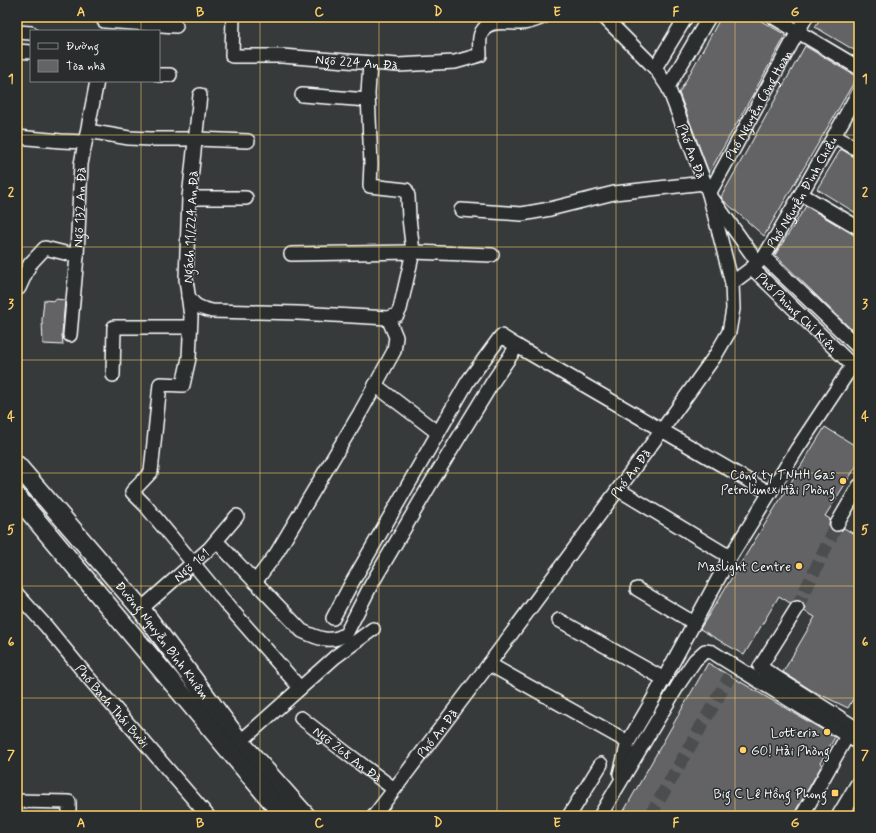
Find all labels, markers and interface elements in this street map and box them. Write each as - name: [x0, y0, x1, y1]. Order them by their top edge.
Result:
- text: A: [77, 4, 85, 21]
- text: B: [196, 4, 205, 21]
- text: C: [314, 4, 324, 21]
- text: D: [434, 4, 443, 21]
- text: E: [553, 4, 561, 21]
- text: F: [673, 4, 680, 21]
- text: G: [791, 4, 800, 21]
- legend: [30, 30, 160, 82]
- text: Đường: [66, 39, 99, 56]
- street label: Phố Nguyễn Công Hoan: [722, 48, 796, 164]
- street label: Ngõ 224 An Đà: [315, 52, 399, 75]
- text: Tòa nhà: [66, 59, 106, 75]
- text: 1: [8, 71, 14, 88]
- text: 1: [862, 71, 868, 88]
- street label: Phố An Đà: [672, 121, 709, 182]
- street label: Phố Nguyễn Đình Chiểu: [764, 134, 842, 252]
- street label: Ngõ 132 An Đà: [70, 167, 91, 248]
- street label: Ngách 11/224 An Đà: [180, 170, 205, 284]
- text: 2: [8, 184, 15, 201]
- text: 2: [862, 184, 869, 201]
- street label: Phố Phùng Chí Kiên: [752, 270, 841, 356]
- text: 3: [8, 296, 14, 313]
- text: 3: [862, 296, 868, 313]
- text: 4: [7, 409, 15, 426]
- text: 4: [861, 409, 869, 426]
- street label: Phố An Đà: [607, 446, 655, 502]
- place label: Công ty TNHH Gas Petrolimex Hải Phòng: [721, 467, 835, 501]
- marker: Công ty TNHH Gas Petrolimex Hải Phòng: [838, 476, 848, 486]
- text: 5: [7, 522, 15, 539]
- text: 5: [861, 522, 869, 539]
- street label: Ngõ 161: [171, 545, 214, 586]
- place label: Maslight Centre: [698, 559, 791, 576]
- marker: Maslight Centre: [794, 561, 804, 571]
- street label: Đường Nguyễn Bỉnh Khiêm: [111, 578, 213, 704]
- text: 6: [8, 634, 15, 651]
- text: 6: [862, 634, 869, 651]
- street label: Phố Bạch Thái Bưởi: [71, 661, 152, 752]
- street label: Phố An Đà: [414, 706, 462, 762]
- street label: Ngõ 268 An Đà: [309, 723, 385, 787]
- place label: Lotteria: [771, 725, 819, 742]
- marker: Lotteria: [822, 727, 832, 737]
- place label: GO! Hải Phòng: [751, 743, 830, 762]
- marker: GO! Hải Phòng: [738, 745, 748, 755]
- text: 7: [7, 747, 15, 764]
- text: 7: [861, 747, 869, 764]
- place label: Big C Lê Hồng Phong: [714, 786, 827, 805]
- marker: Big C Lê Hồng Phong: [830, 788, 840, 798]
- text: A: [77, 815, 85, 832]
- text: B: [196, 815, 205, 832]
- text: C: [314, 815, 324, 832]
- text: D: [434, 815, 443, 832]
- text: E: [553, 815, 561, 832]
- text: F: [673, 815, 680, 832]
- text: G: [791, 815, 800, 832]

